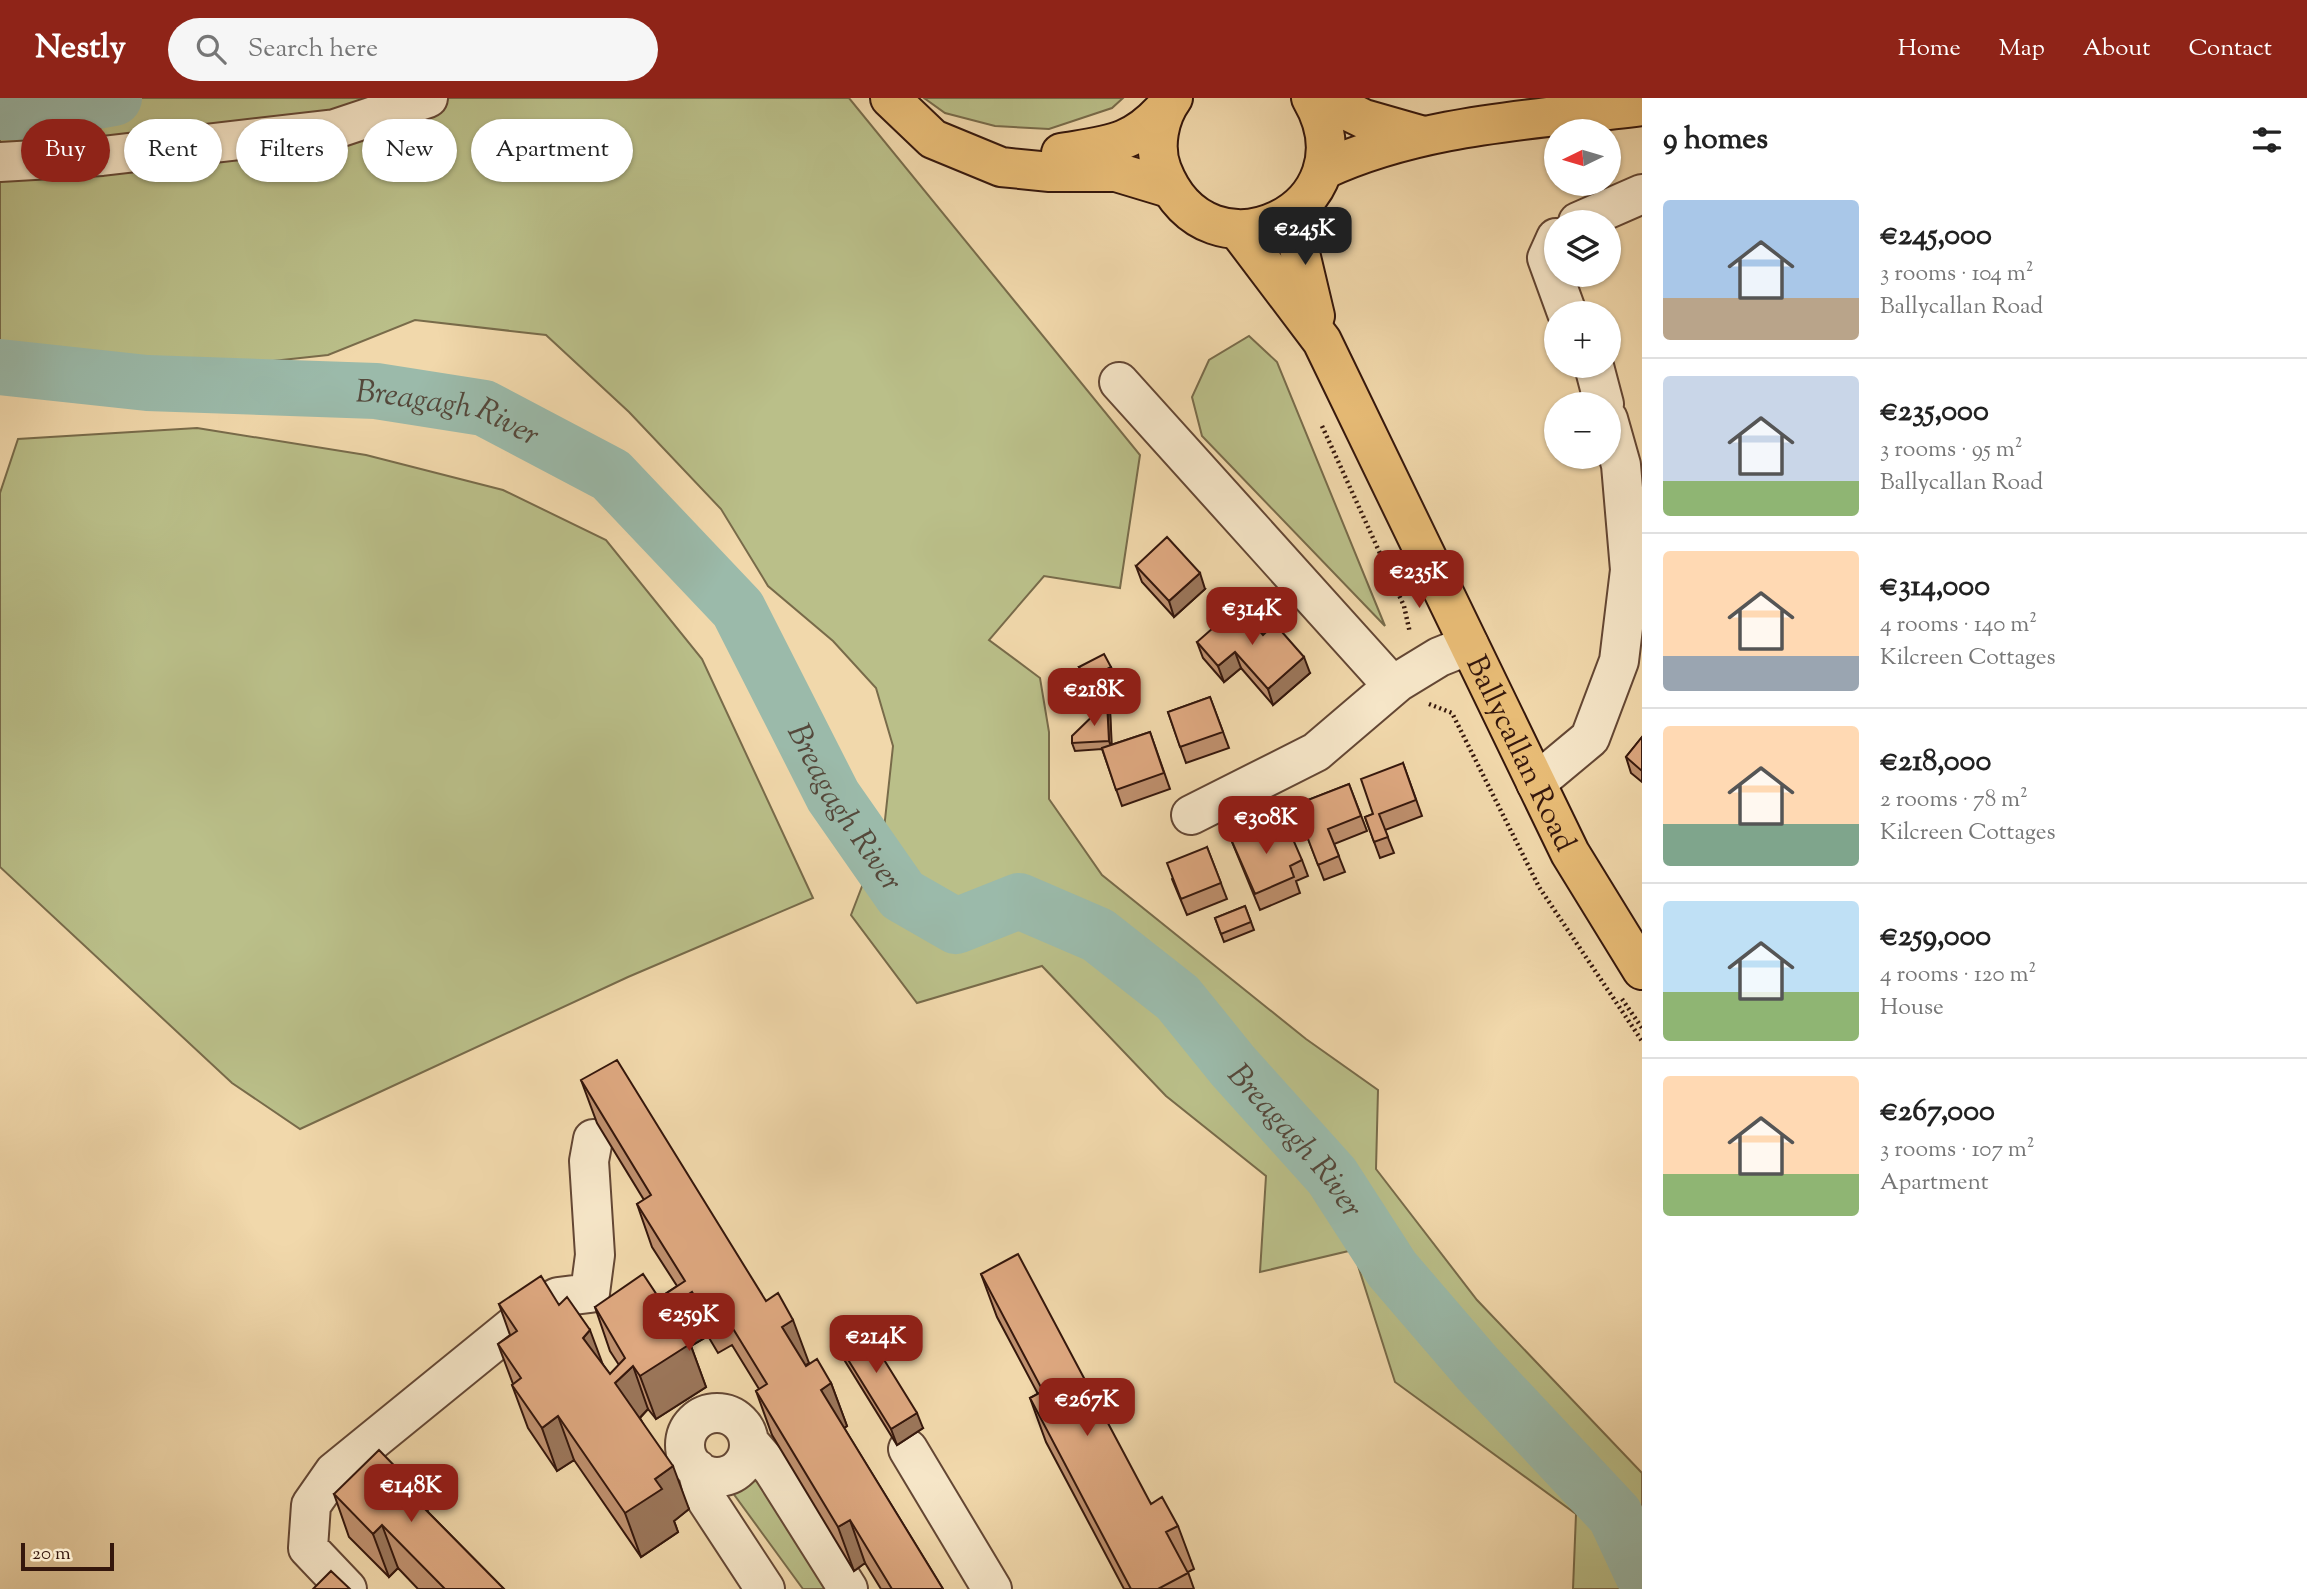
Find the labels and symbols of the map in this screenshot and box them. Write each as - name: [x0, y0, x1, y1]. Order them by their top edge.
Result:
- north arrow: [1544, 119, 1620, 196]
- pin: €245K: [1256, 208, 1354, 267]
- water label: Breagagh River: [355, 370, 547, 459]
- pin: €235K: [1370, 550, 1468, 610]
- pin: €314K: [1203, 588, 1301, 647]
- street label: Ballycallan Road: [1454, 649, 1585, 859]
- pin: €218K: [1045, 668, 1143, 728]
- water label: Breagagh River: [774, 716, 913, 902]
- pin: €308K: [1217, 796, 1315, 856]
- water label: Breagagh River: [1215, 1055, 1373, 1228]
- pin: €259K: [640, 1294, 738, 1353]
- pin: €214K: [827, 1316, 925, 1375]
- pin: €267K: [1038, 1378, 1136, 1438]
- pin: €148K: [362, 1464, 460, 1524]
- scale bar: [21, 1540, 114, 1572]

